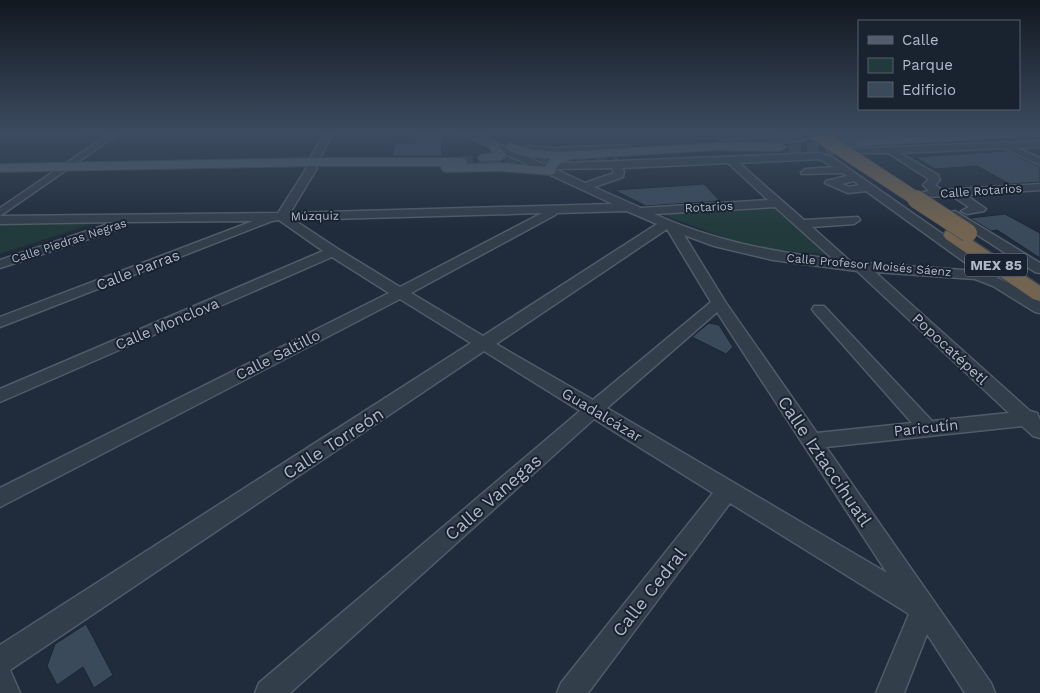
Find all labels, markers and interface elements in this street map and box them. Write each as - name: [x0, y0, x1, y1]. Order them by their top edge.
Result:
- legend: [858, 20, 1020, 110]
- text: Calle: [902, 31, 939, 49]
- text: Parque: [902, 56, 953, 74]
- text: Edificio: [902, 81, 956, 99]
- street label: Calle Rotarios: [940, 181, 1022, 201]
- street label: Rotarios: [685, 199, 733, 215]
- street label: Múzquiz: [291, 209, 339, 223]
- street label: Calle Piedras Negras: [10, 216, 128, 266]
- street label: Calle Parras: [94, 246, 182, 294]
- street label: Calle Profesor Moisés Sáenz: [786, 251, 952, 279]
- road number: MEX 85: [965, 254, 1027, 276]
- street label: Calle Monclova: [112, 294, 222, 354]
- street label: Popocatépetl: [909, 309, 992, 389]
- street label: Calle Saltillo: [233, 326, 323, 384]
- street label: Guadalcázar: [559, 384, 645, 446]
- street label: Calle Iztaccíhuatl: [774, 392, 877, 531]
- street label: Calle Torreón: [279, 403, 387, 483]
- street label: Paricutín: [893, 416, 959, 440]
- street label: Calle Vanegas: [440, 449, 546, 545]
- street label: Calle Cedral: [608, 543, 690, 641]

